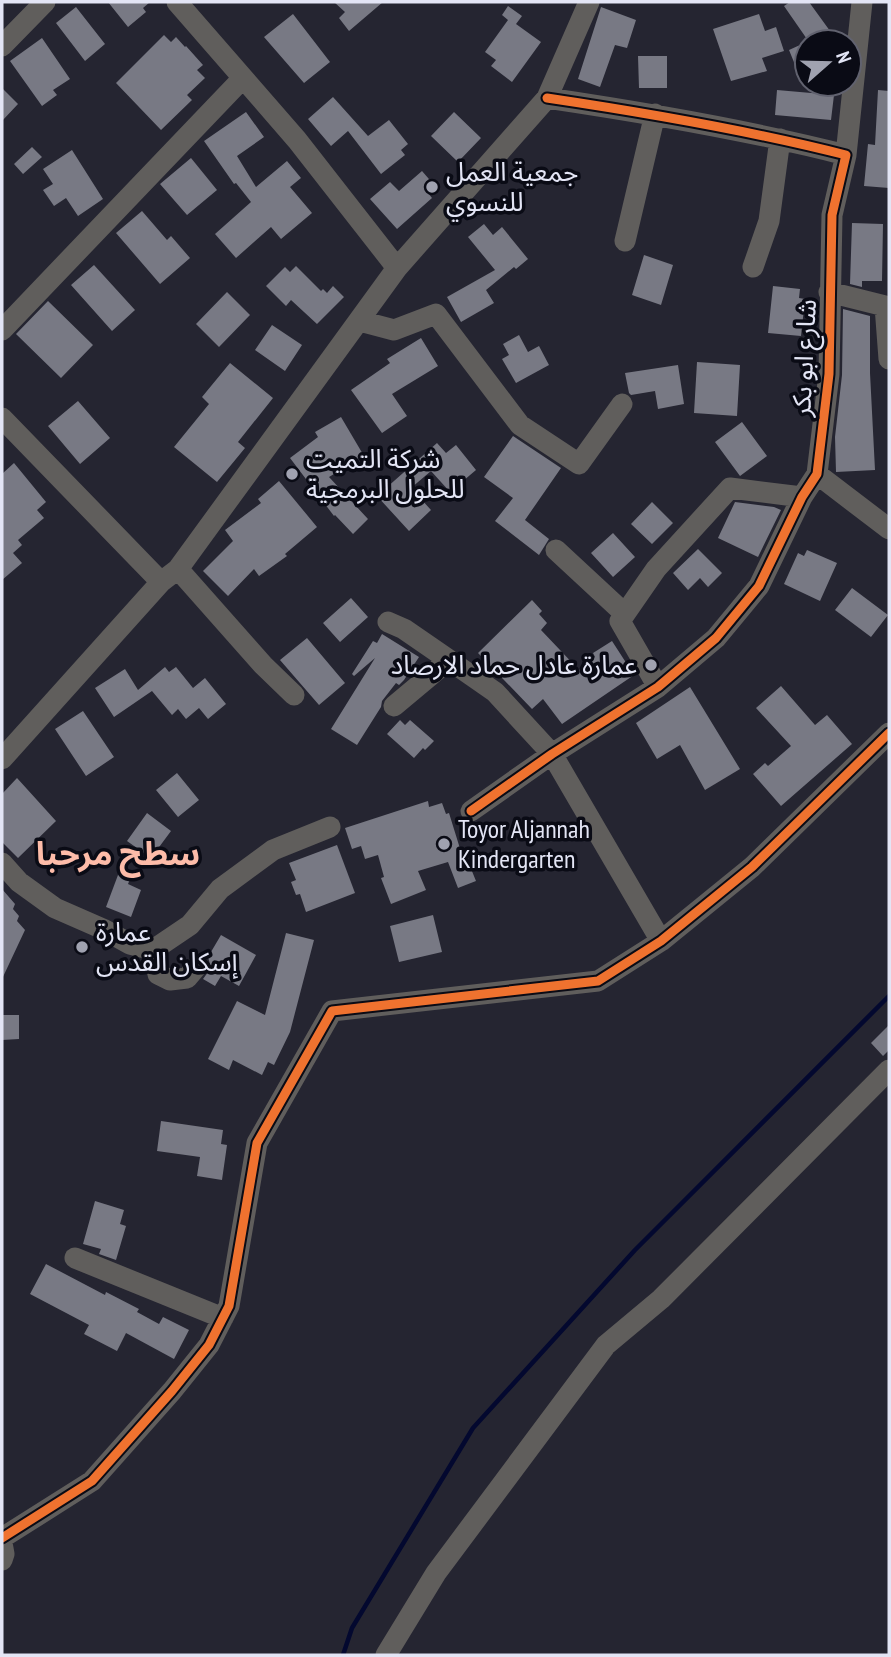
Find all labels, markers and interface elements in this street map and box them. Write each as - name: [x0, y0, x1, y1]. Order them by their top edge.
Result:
- north arrow: [793, 28, 863, 98]
- text: N: [831, 48, 857, 66]
- place label: جمعية العمل للنسوي: [446, 155, 578, 222]
- marker: جمعية العمل للنسوي: [424, 179, 440, 195]
- street label: شارع ابو بكر: [784, 298, 826, 419]
- place label: شركة التميت للحلول البرمجية: [306, 442, 464, 505]
- marker: شركة التميت للحلول البرمجية: [284, 466, 300, 482]
- place label: عمارة عادل حماد الارصاد: [391, 648, 637, 681]
- marker: عمارة عادل حماد الارصاد: [643, 657, 659, 673]
- place label: Toyor Aljannah Kindergarten: [458, 812, 590, 875]
- district label: سطح مرحبا: [36, 831, 200, 878]
- marker: Toyor Aljannah Kindergarten: [436, 836, 452, 852]
- place label: عمارة إسكان القدس: [96, 915, 238, 979]
- marker: عمارة إسكان القدس: [74, 939, 90, 955]

